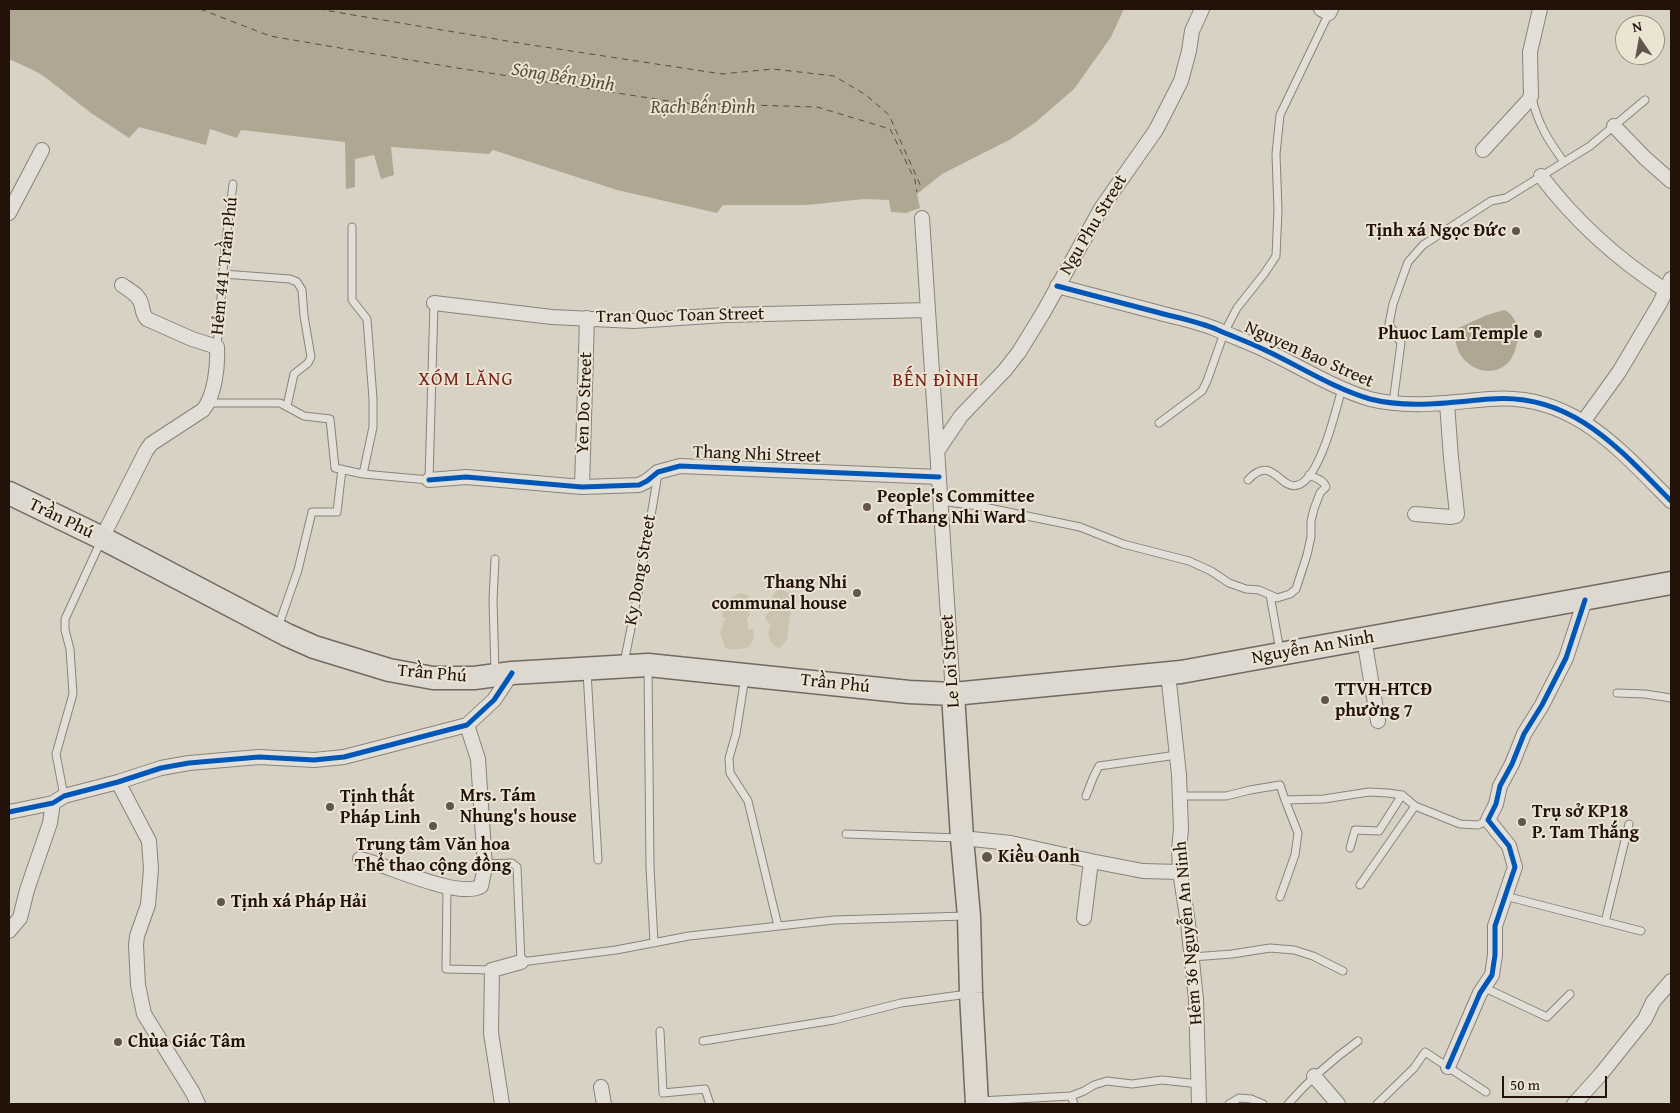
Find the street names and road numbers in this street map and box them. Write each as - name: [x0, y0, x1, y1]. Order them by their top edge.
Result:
- street label: Ngu Phu Street: [1056, 171, 1132, 279]
- street label: Hẻm 441 Trần Phú: [207, 196, 243, 336]
- street label: Tran Quoc Toan Street: [596, 304, 764, 328]
- street label: Nguyen Bao Street: [1241, 317, 1377, 393]
- street label: Yen Do Street: [572, 352, 598, 454]
- street label: Thang Nhi Street: [693, 442, 821, 468]
- street label: Trần Phú: [25, 494, 97, 544]
- street label: Ky Dong Street: [621, 513, 661, 627]
- street label: Le Loi Street: [937, 614, 965, 708]
- street label: Nguyễn An Ninh: [1250, 627, 1376, 669]
- street label: Trần Phú: [396, 660, 468, 688]
- street label: Trần Phú: [799, 670, 871, 698]
- street label: Hẻm 36 Nguyễn An Ninh: [1170, 840, 1208, 1026]

